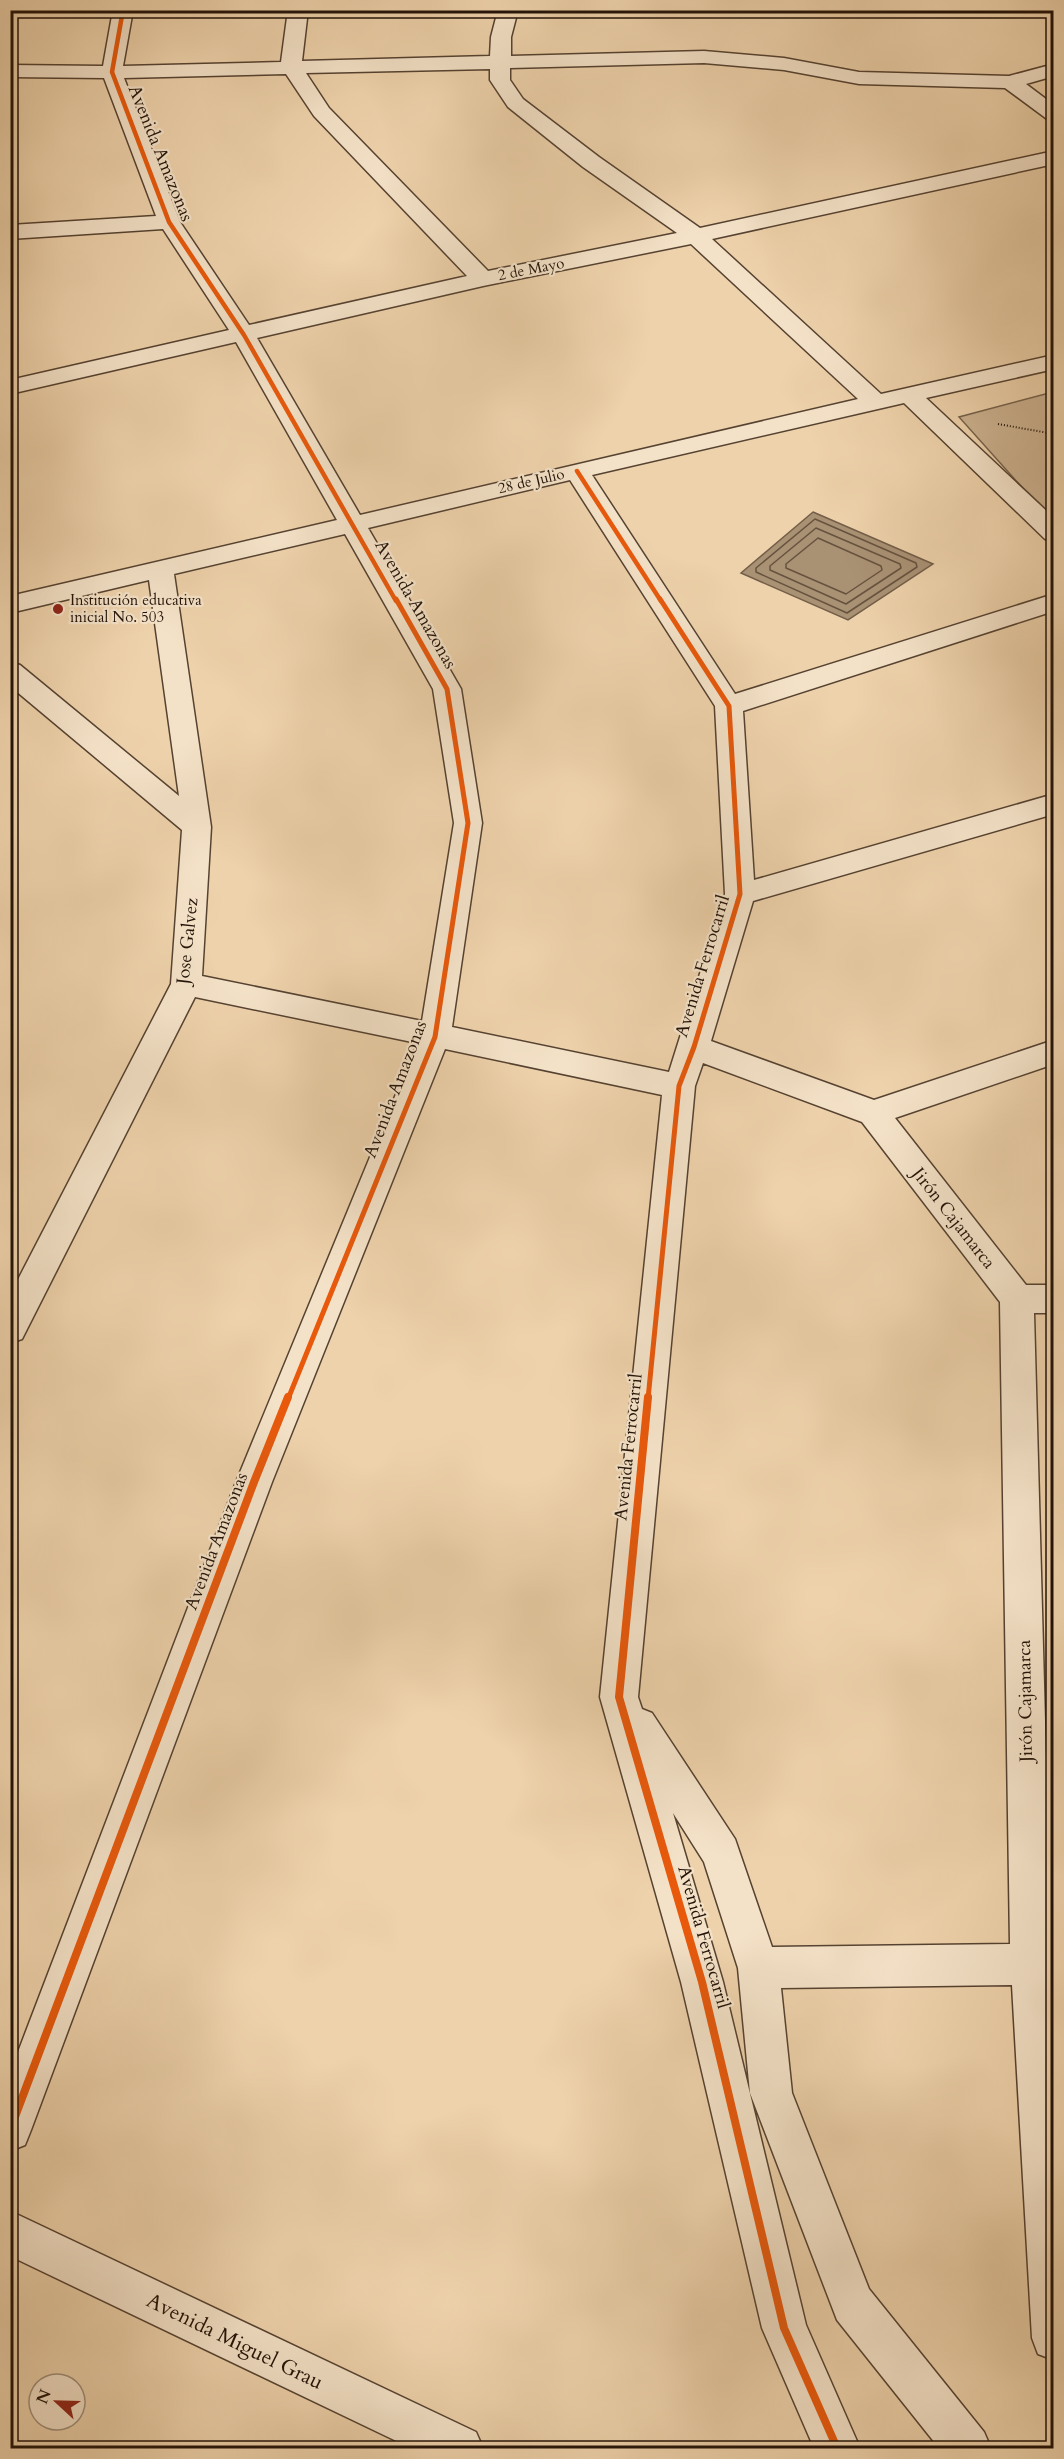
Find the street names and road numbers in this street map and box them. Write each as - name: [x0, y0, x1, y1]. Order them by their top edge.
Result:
- street label: Avenida Amazonas: [122, 81, 199, 225]
- street label: 2 de Mayo: [496, 253, 566, 285]
- street label: 28 de Julio: [496, 464, 566, 498]
- street label: Avenida Amazonas: [368, 535, 463, 673]
- street label: Avenida Ferrocarril: [669, 892, 736, 1040]
- street label: Jose Galvez: [170, 897, 204, 988]
- street label: Avenida Amazonas: [358, 1017, 433, 1161]
- street label: Jirón Cajamarca: [904, 1160, 1001, 1274]
- street label: Avenida Ferrocarril: [608, 1372, 649, 1522]
- street label: Avenida Amazonas: [179, 1469, 254, 1613]
- street label: Jirón Cajamarca: [1012, 1639, 1039, 1765]
- street label: Avenida Ferrocarril: [671, 1863, 736, 2012]
- street label: Avenida Miguel Grau: [142, 2286, 328, 2397]

